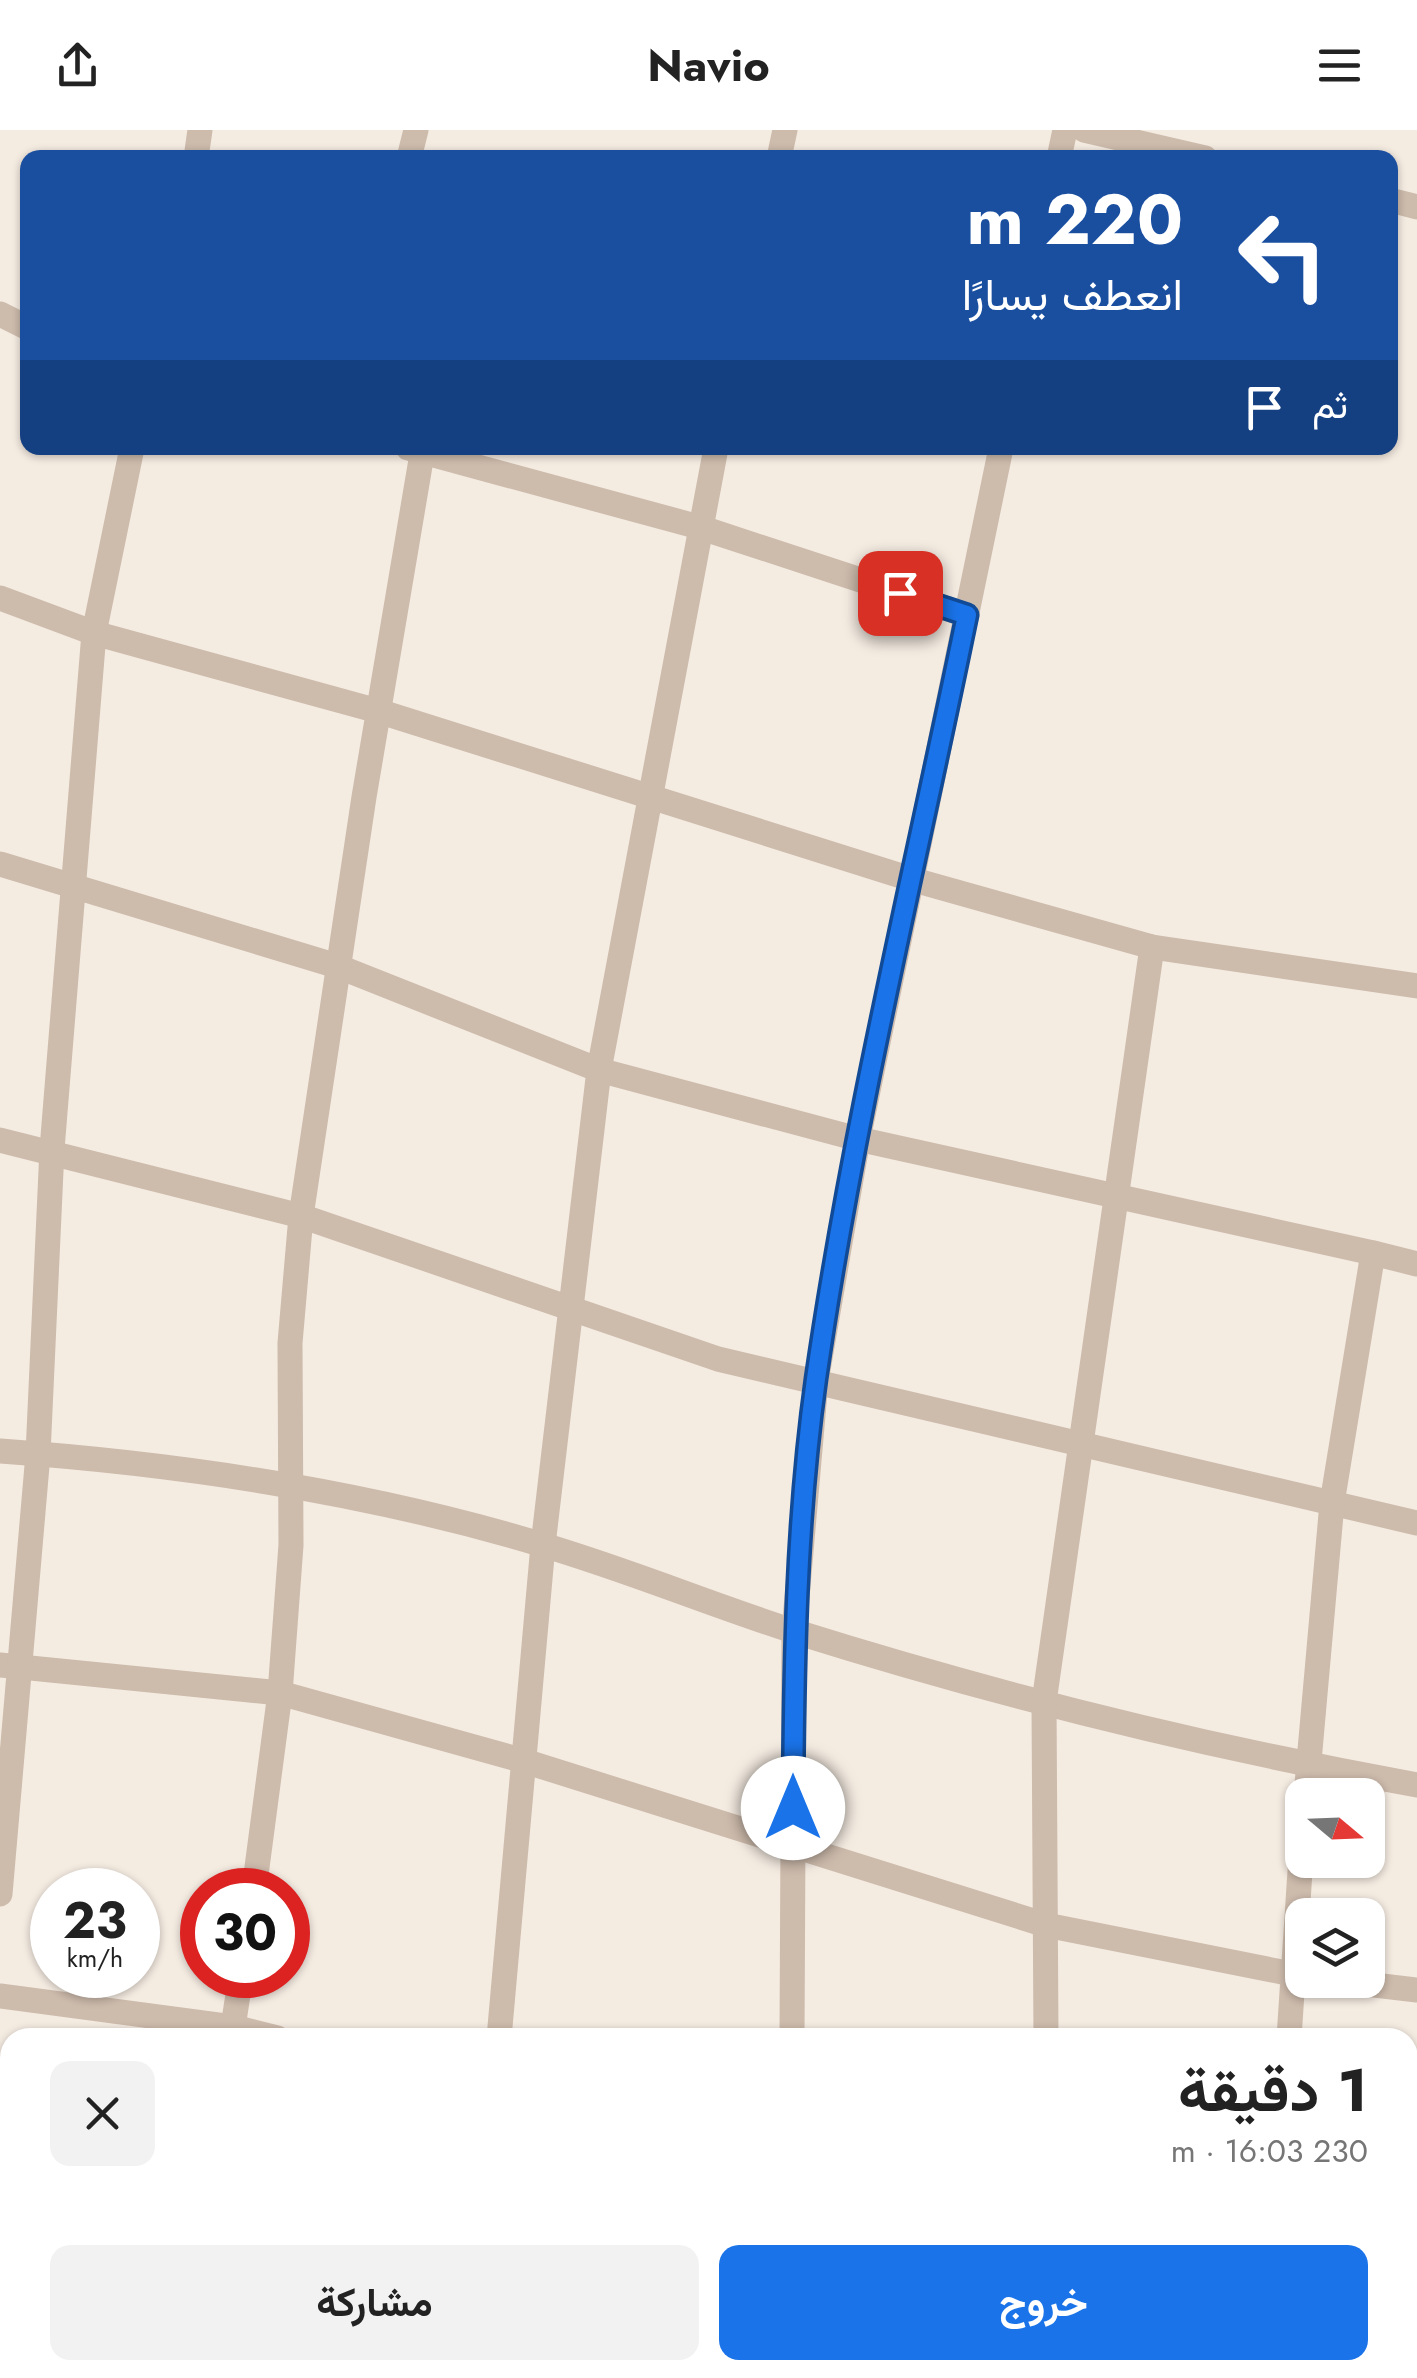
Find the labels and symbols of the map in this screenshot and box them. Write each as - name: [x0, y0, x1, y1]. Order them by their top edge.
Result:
- pin: [858, 551, 943, 636]
- position arrow: [741, 1756, 845, 1860]
- north arrow: [1285, 1778, 1385, 1878]
- speed limit sign: 30: [180, 1868, 310, 1998]

